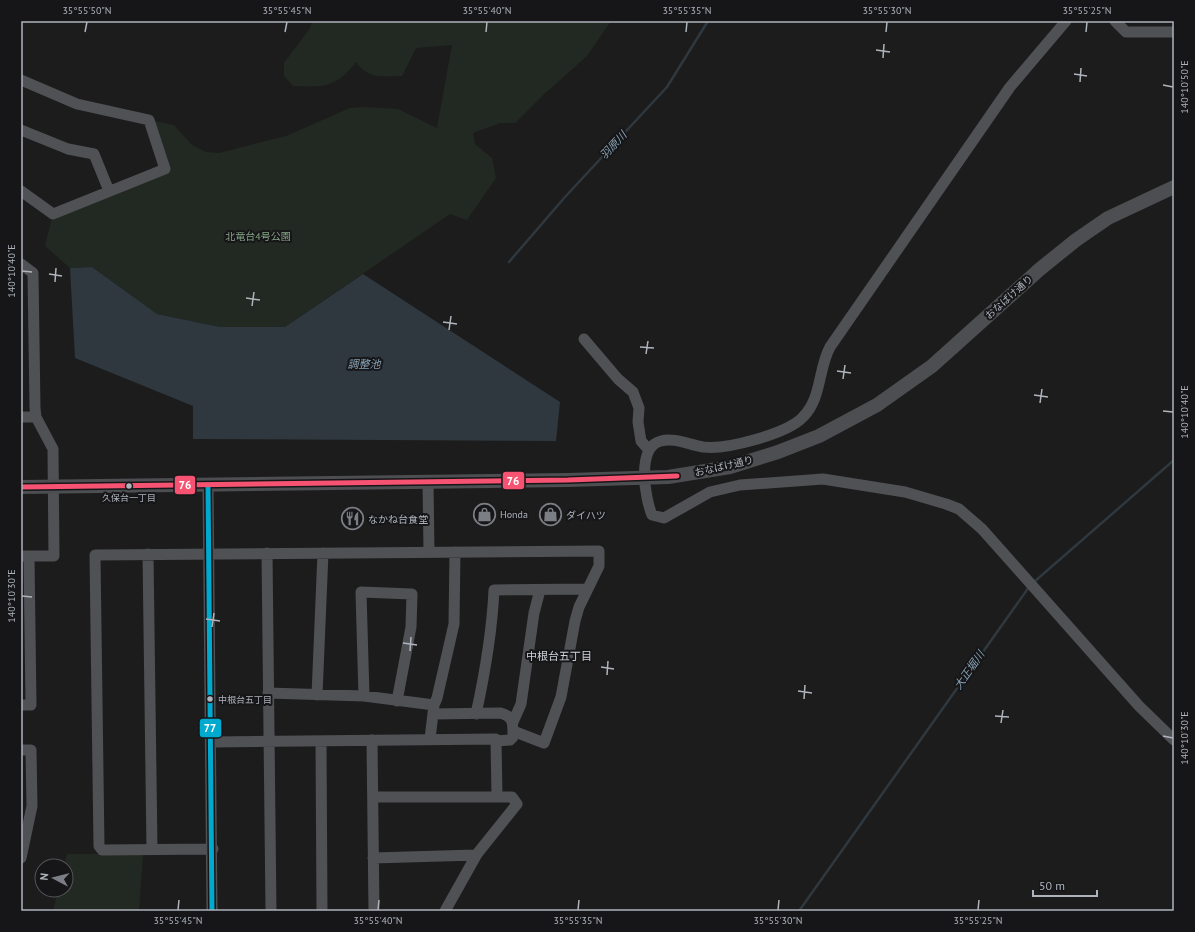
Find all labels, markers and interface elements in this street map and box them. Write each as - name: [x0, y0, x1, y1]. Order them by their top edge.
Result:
- text: 35°55'50"N: [62, 4, 112, 17]
- text: 35°55'45"N: [262, 4, 312, 17]
- text: 35°55'40"N: [462, 4, 512, 17]
- text: 35°55'35"N: [662, 4, 712, 17]
- text: 35°55'30"N: [862, 4, 912, 17]
- text: 35°55'25"N: [1062, 4, 1112, 17]
- text: 140°10'50"E: [1178, 60, 1191, 114]
- water label: 羽原川: [597, 127, 630, 162]
- park label: 北竜台4号公園: [225, 230, 291, 243]
- text: 140°10'40"E: [5, 244, 18, 298]
- street label: おなばけ通り: [982, 272, 1036, 322]
- water label: 調整池: [348, 357, 381, 371]
- text: 140°10'40"E: [1178, 385, 1191, 439]
- street label: おなばけ通り: [693, 453, 755, 479]
- line badge: 76: [502, 471, 525, 490]
- text: 76: [507, 474, 519, 488]
- line badge: 76: [174, 475, 196, 495]
- text: 76: [179, 478, 191, 492]
- marker: 久保台一丁目: [124, 481, 134, 491]
- place label: 久保台一丁目: [102, 492, 156, 503]
- shop icon: Honda: [472, 501, 498, 527]
- shop icon: ダイハツ: [537, 502, 563, 528]
- restaurant icon: なかね台食堂: [339, 506, 365, 532]
- place label: Honda: [500, 508, 528, 521]
- place label: ダイハツ: [566, 509, 606, 522]
- place label: なかね台食堂: [368, 513, 428, 526]
- text: 140°10'30"E: [5, 569, 18, 623]
- water label: 大正堀川: [951, 647, 988, 692]
- district label: 中根台五丁目: [526, 649, 592, 663]
- marker: 中根台五丁目: [205, 694, 215, 704]
- place label: 中根台五丁目: [218, 694, 272, 705]
- text: 140°10'30"E: [1178, 711, 1191, 765]
- line badge: 77: [199, 718, 222, 738]
- text: 77: [204, 721, 216, 735]
- north arrow: [34, 858, 74, 898]
- text: N: [37, 872, 51, 881]
- scale bar: [1033, 872, 1097, 898]
- text: 50 m: [1039, 878, 1065, 893]
- text: 35°55'45"N: [153, 914, 203, 927]
- text: 35°55'40"N: [353, 914, 403, 927]
- text: 35°55'35"N: [553, 914, 603, 927]
- text: 35°55'30"N: [753, 914, 803, 927]
- text: 35°55'25"N: [953, 914, 1003, 927]

